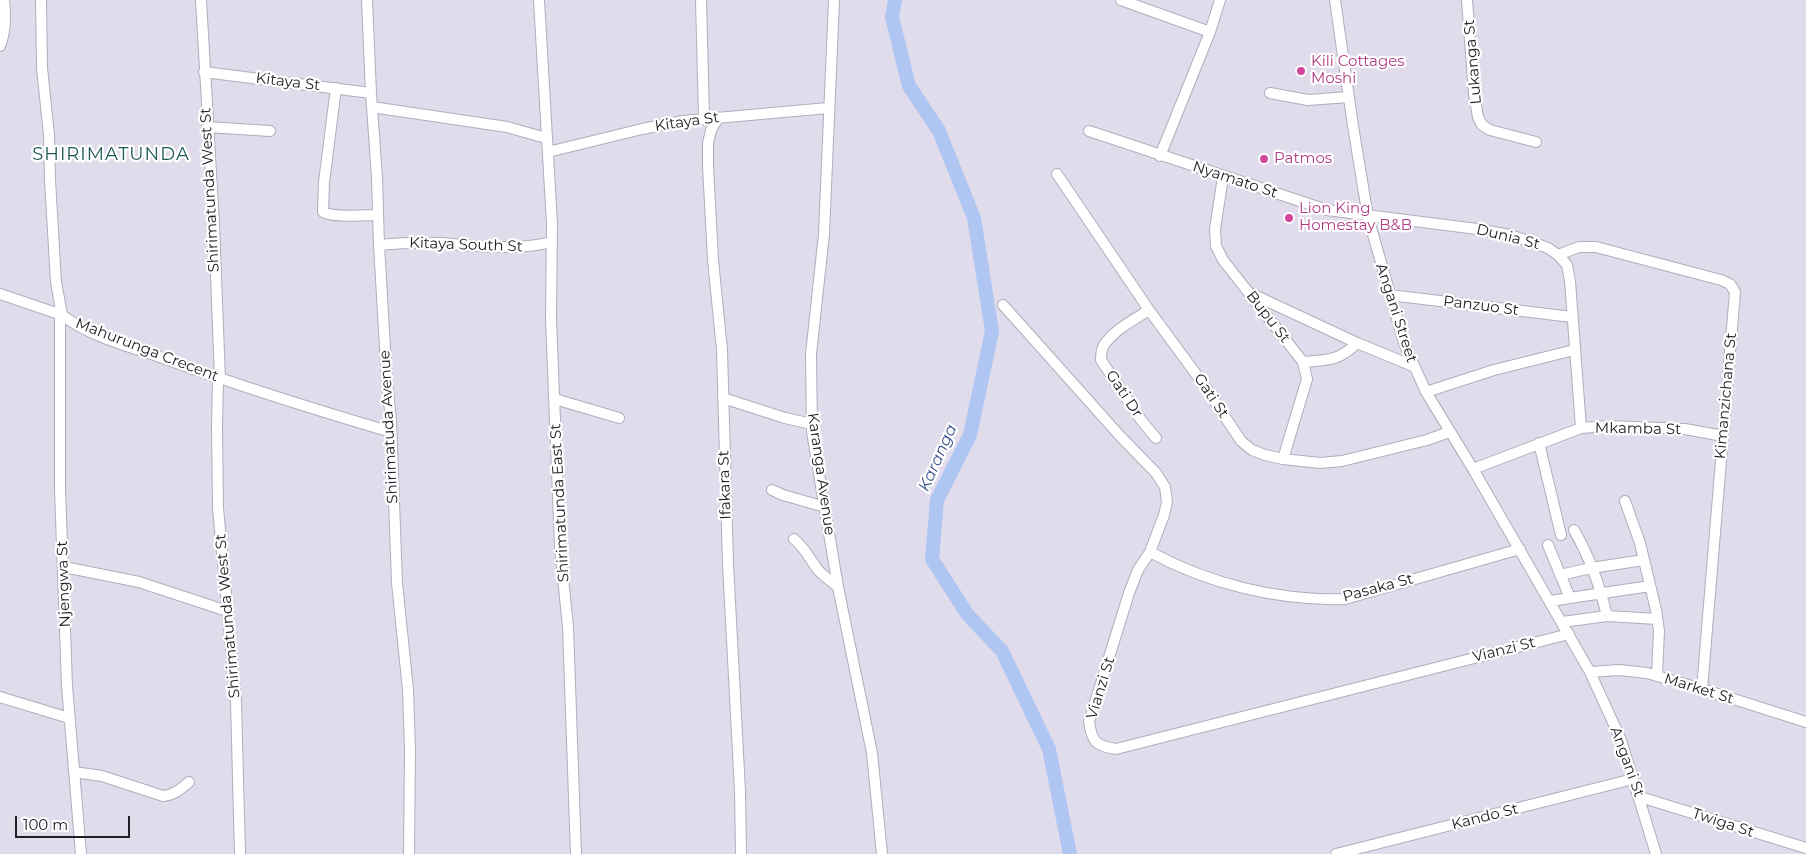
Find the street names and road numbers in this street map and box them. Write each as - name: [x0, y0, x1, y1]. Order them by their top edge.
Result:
- street label: Lukanga St: [1460, 19, 1486, 105]
- street label: Kitaya St: [255, 69, 321, 95]
- street label: Shirimatunda West St: [197, 107, 223, 273]
- street label: Kitaya St: [654, 109, 720, 135]
- street label: Nyamato St: [1190, 158, 1280, 202]
- street label: Dunia St: [1474, 220, 1542, 254]
- street label: Kitaya South St: [409, 234, 523, 256]
- street label: Angani Street: [1371, 261, 1421, 365]
- street label: Bupu St: [1242, 287, 1294, 347]
- street label: Panzuo St: [1442, 292, 1520, 320]
- street label: Mahurunga Crecent: [73, 314, 221, 386]
- street label: Kimanzichana St: [1712, 332, 1740, 460]
- street label: Shirimatuda Avenue: [376, 350, 402, 504]
- street label: Gati Dr: [1102, 367, 1146, 421]
- street label: Gati St: [1190, 370, 1232, 422]
- street label: Karanga Avenue: [804, 412, 838, 536]
- street label: Mkamba St: [1595, 419, 1681, 439]
- street label: Shirimatunda East St: [547, 423, 573, 583]
- street label: Ifakara St: [715, 450, 735, 520]
- street label: Shirimatunda West St: [212, 533, 244, 699]
- street label: Njengwa St: [53, 540, 75, 628]
- street label: Pasaka St: [1341, 570, 1415, 606]
- street label: Vianzi St: [1471, 634, 1537, 666]
- street label: Vianzi St: [1083, 655, 1119, 721]
- street label: Market St: [1662, 670, 1736, 708]
- street label: Angani St: [1606, 724, 1648, 800]
- street label: Kando St: [1450, 800, 1520, 834]
- street label: Twiga St: [1690, 805, 1756, 841]

